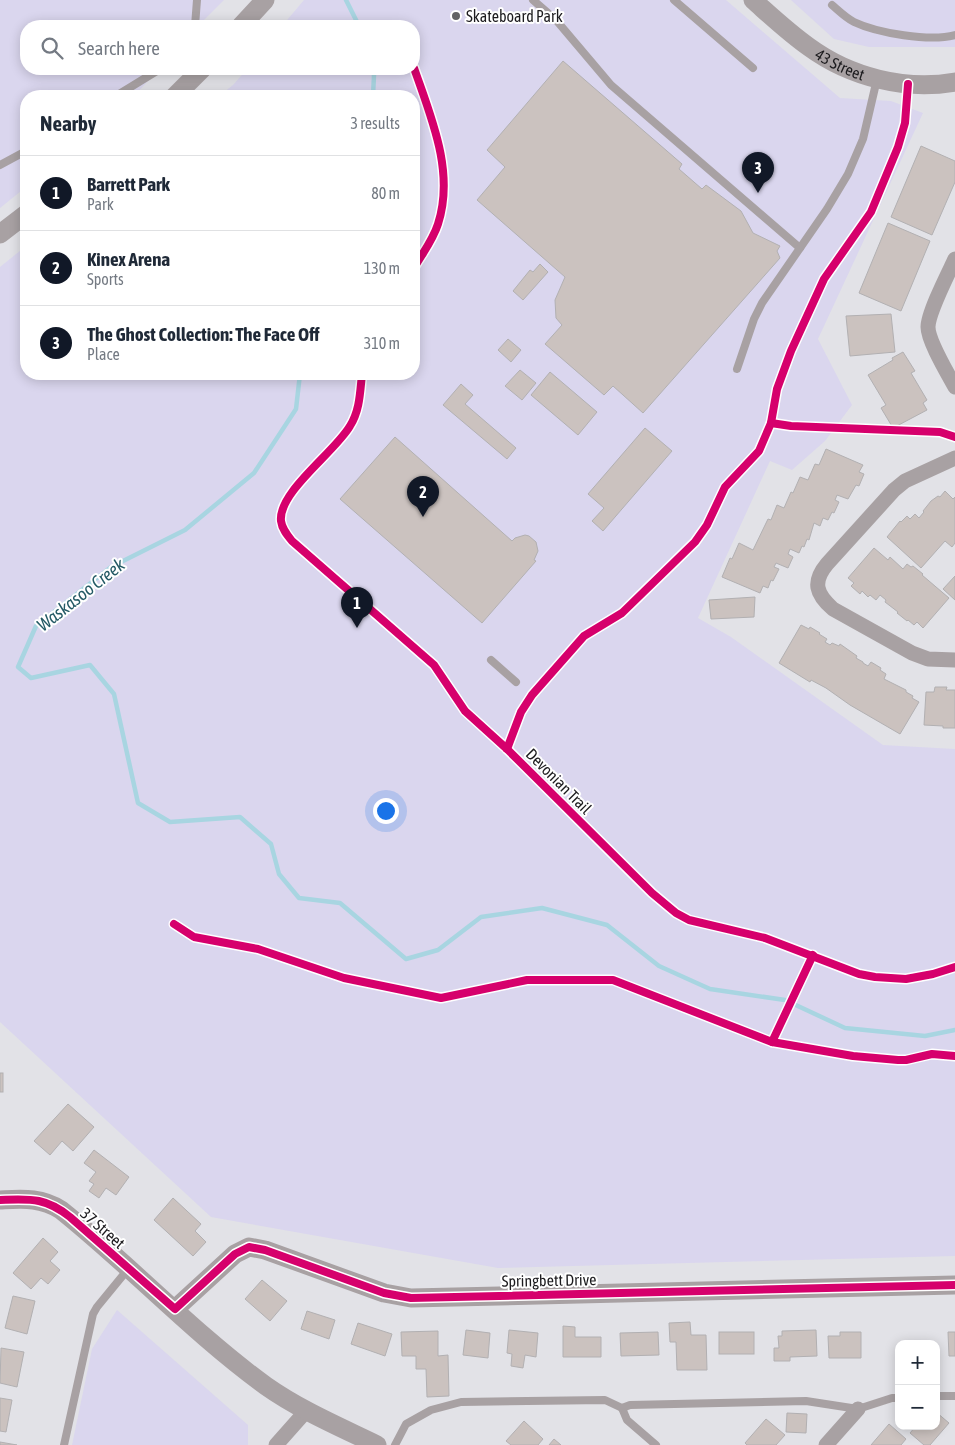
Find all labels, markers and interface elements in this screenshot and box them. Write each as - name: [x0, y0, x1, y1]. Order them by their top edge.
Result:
- place label: Skateboard Park: [466, 7, 563, 25]
- marker: Skateboard Park: [450, 10, 462, 22]
- search box: [20, 20, 420, 75]
- icon: search: [38, 34, 66, 62]
- text: Search here: [78, 37, 160, 59]
- street label: 43 Street: [812, 45, 867, 84]
- text: Nearby: [40, 111, 96, 135]
- text: 3 results: [350, 114, 400, 132]
- pin: 3: [742, 152, 774, 193]
- text: Barrett Park: [87, 173, 170, 195]
- text: 1: [52, 184, 60, 202]
- text: 80 m: [371, 184, 400, 202]
- text: Park: [87, 195, 114, 213]
- text: Kinex Arena: [87, 248, 170, 270]
- text: 2: [52, 259, 60, 277]
- text: 130 m: [364, 259, 400, 277]
- text: Sports: [87, 270, 124, 288]
- text: The Ghost Collection: The Face Off: [87, 323, 319, 345]
- text: 3: [52, 334, 60, 352]
- text: 310 m: [364, 334, 400, 352]
- text: Place: [87, 345, 120, 363]
- pin: 2: [407, 476, 439, 517]
- water label: Waskasoo Creek: [33, 553, 130, 635]
- pin: 1: [341, 587, 373, 628]
- street label: Devonian Trail: [523, 745, 596, 818]
- your location: [373, 798, 399, 824]
- street label: 37 Street: [77, 1204, 129, 1252]
- street label: Springbett Drive: [502, 1270, 596, 1291]
- map controls: [895, 1340, 940, 1430]
- button: +: [895, 1340, 940, 1385]
- button: −: [895, 1385, 940, 1430]

